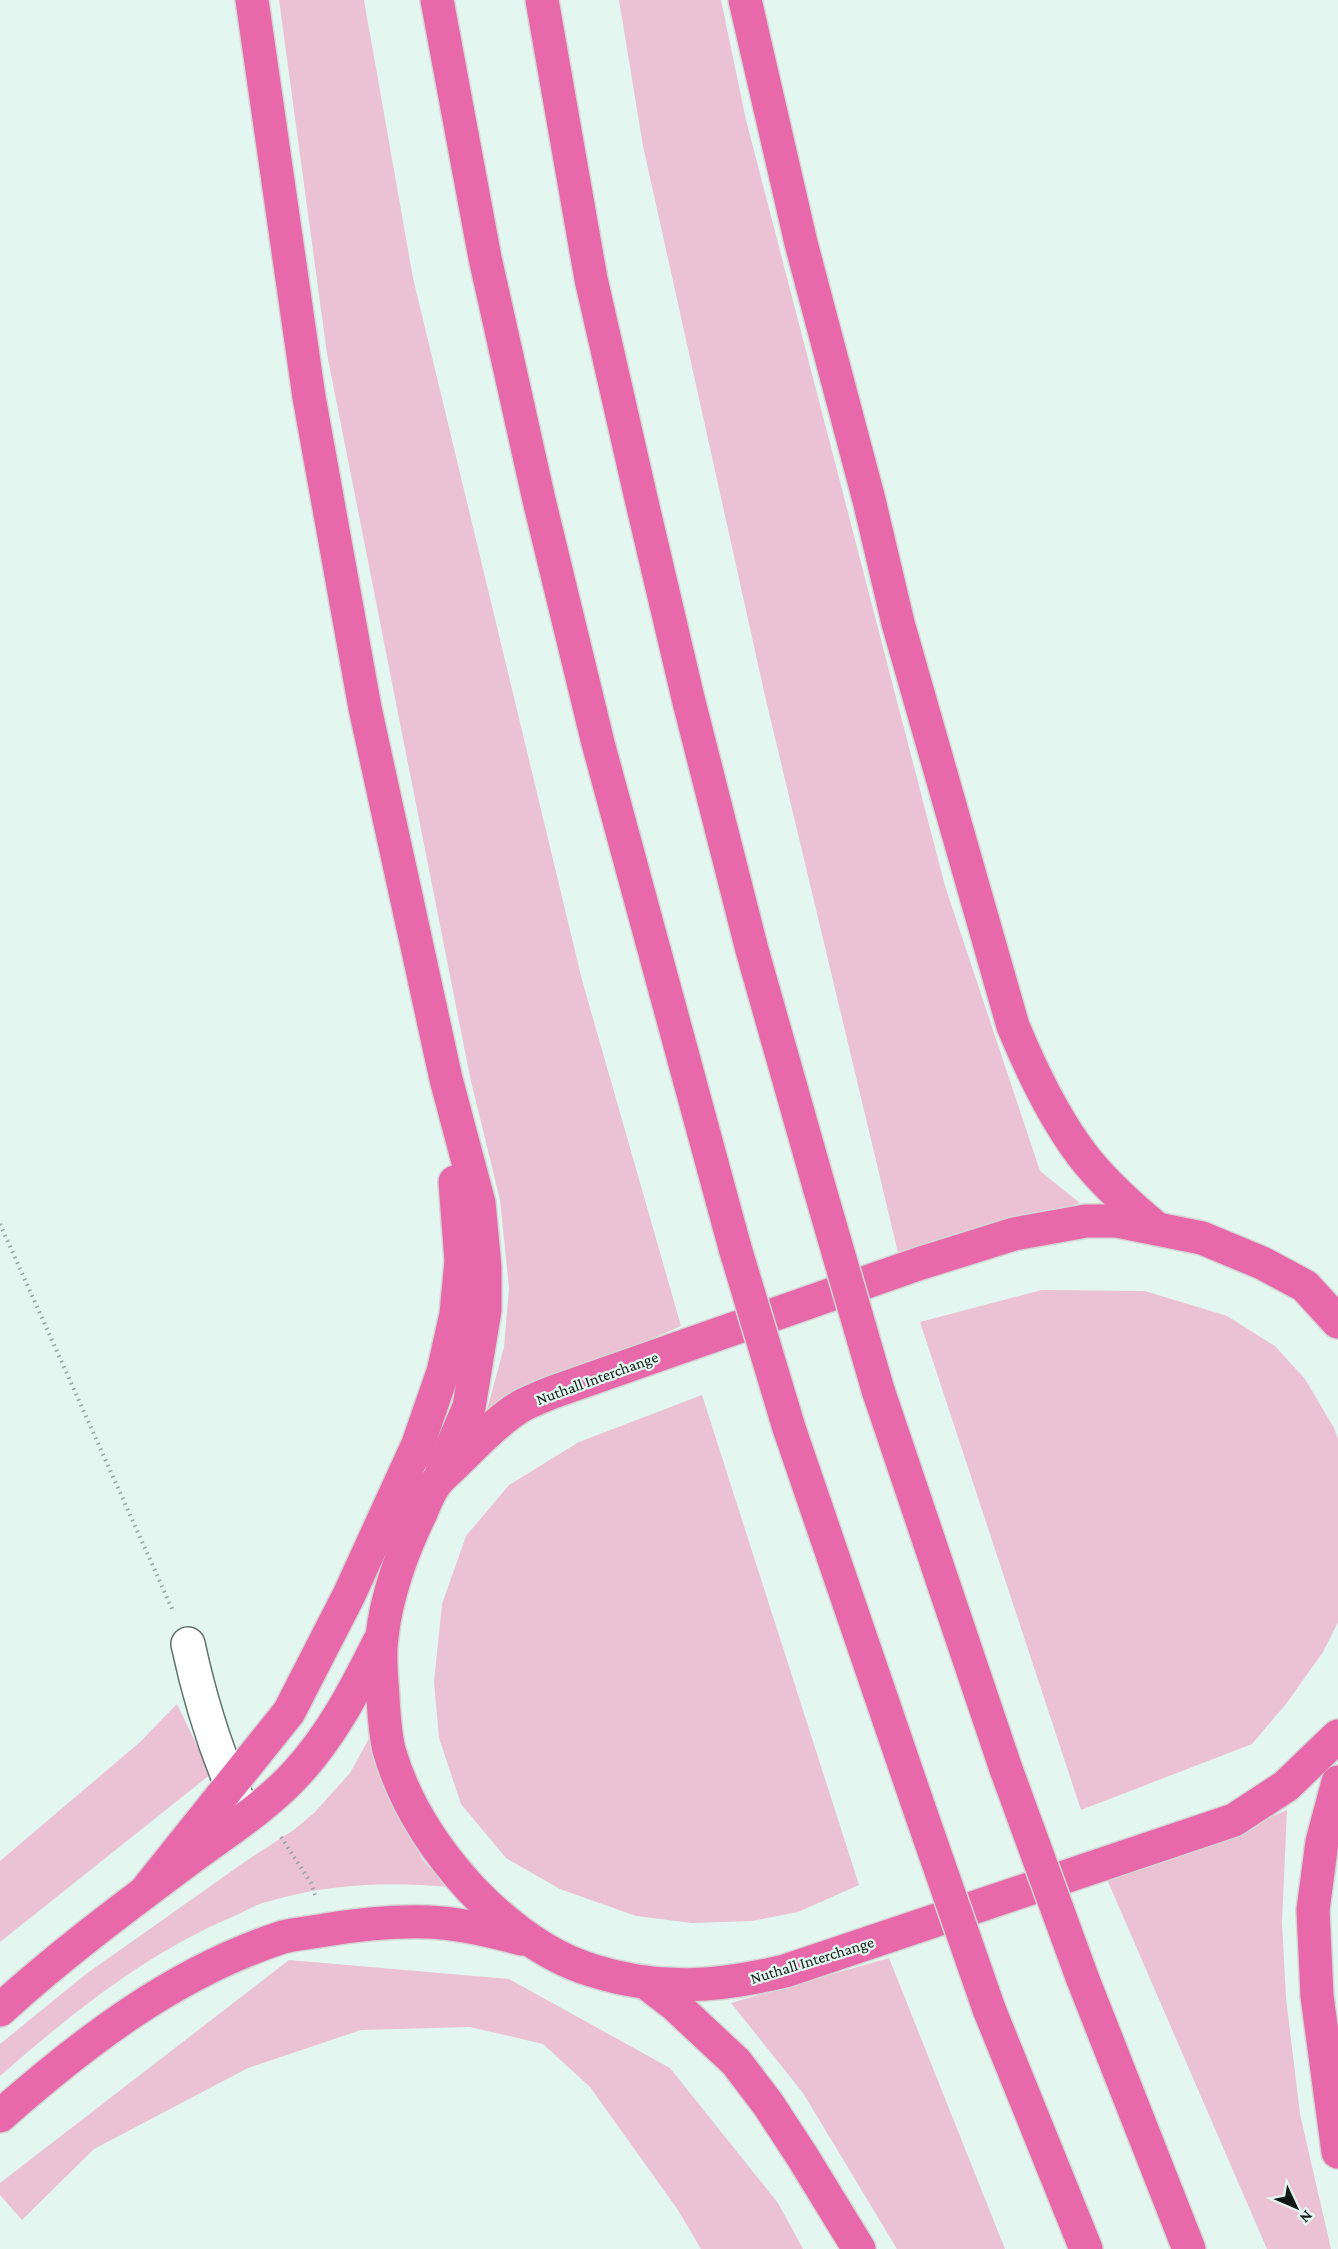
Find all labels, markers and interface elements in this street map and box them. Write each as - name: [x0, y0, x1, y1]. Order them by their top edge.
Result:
- street label: Nuthall Interchange: [534, 1348, 661, 1409]
- street label: Nuthall Interchange: [748, 1933, 876, 1988]
- north arrow: [1266, 2177, 1326, 2237]
- text: N: [1296, 2207, 1316, 2227]

